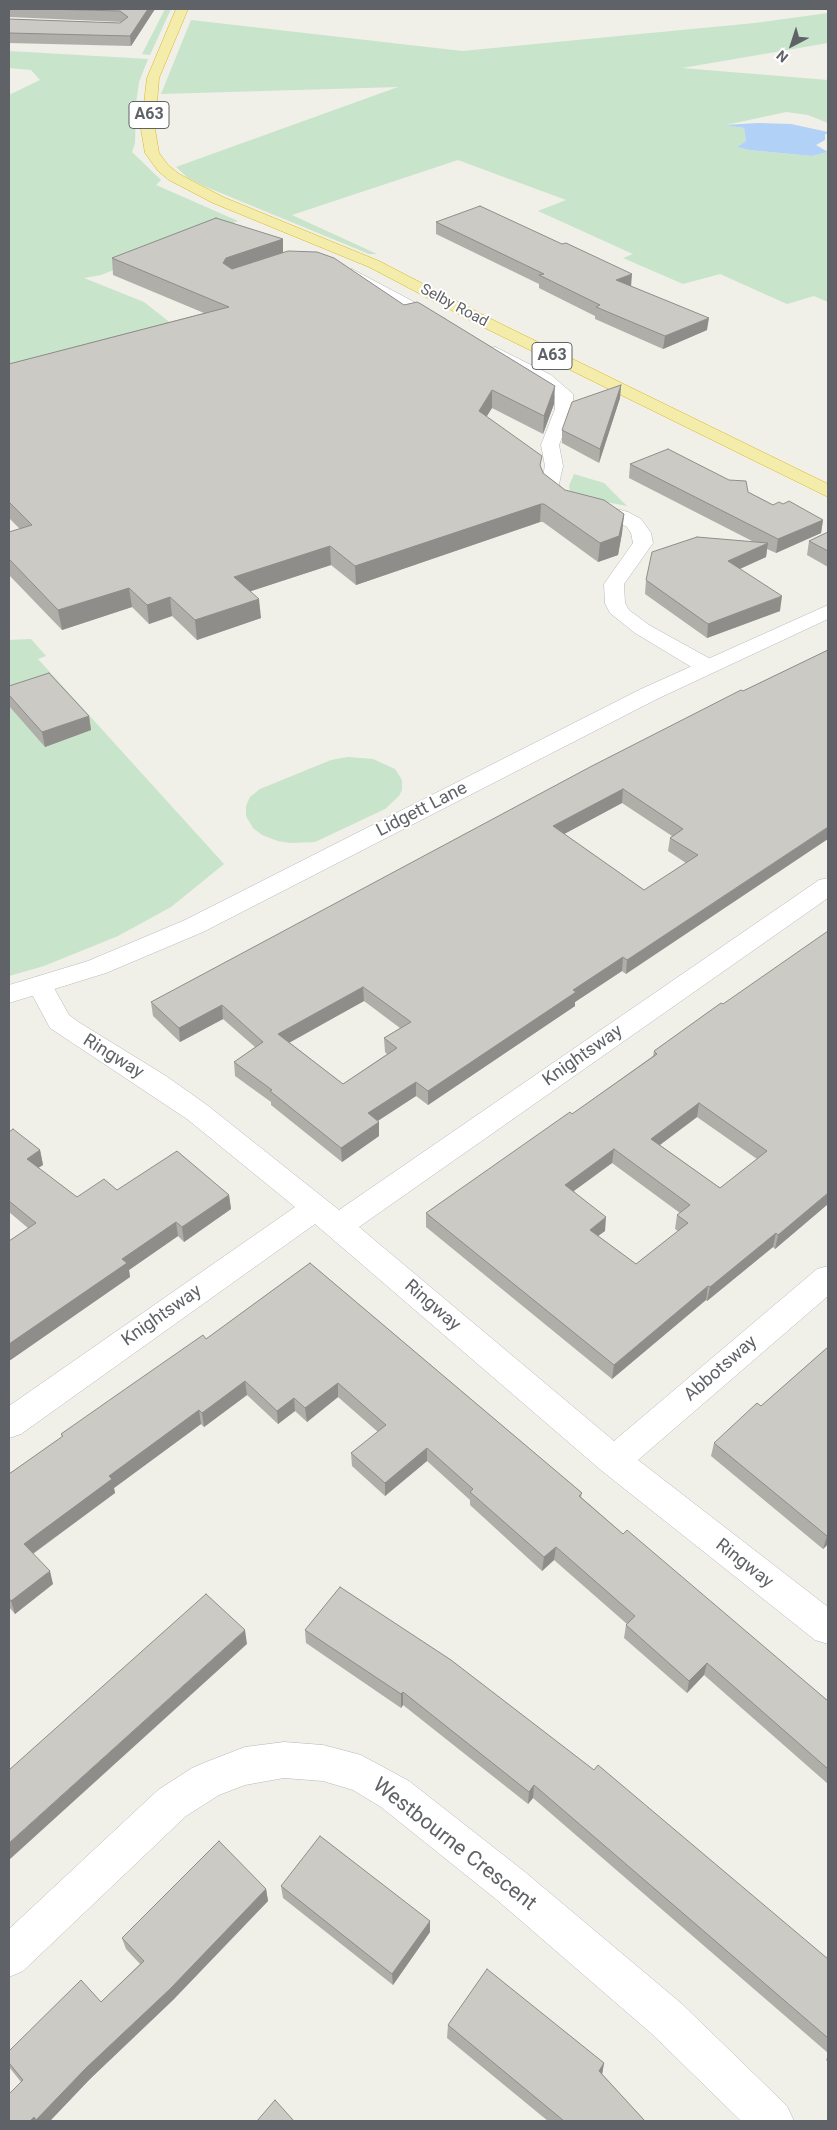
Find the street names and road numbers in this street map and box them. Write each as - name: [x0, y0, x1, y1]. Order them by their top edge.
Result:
- road number: A63: [129, 102, 169, 128]
- street label: Selby Road: [417, 281, 491, 331]
- road number: A63: [532, 342, 572, 370]
- street label: Lidgett Lane: [373, 778, 471, 842]
- street label: Knightsway: [539, 1021, 627, 1091]
- street label: Ringway: [79, 1030, 147, 1084]
- street label: Ringway: [400, 1276, 464, 1336]
- street label: Knightsway: [118, 1281, 206, 1351]
- street label: Abbotsway: [680, 1332, 762, 1406]
- street label: Ringway: [711, 1535, 777, 1593]
- street label: Westbourne Crescent: [367, 1773, 541, 1917]

